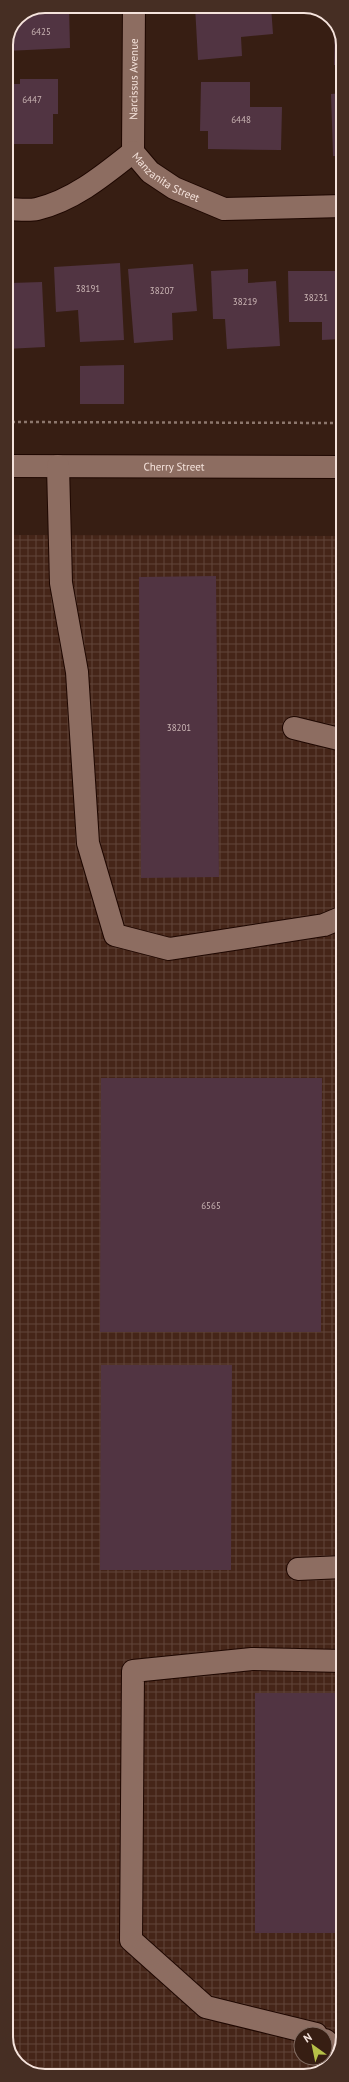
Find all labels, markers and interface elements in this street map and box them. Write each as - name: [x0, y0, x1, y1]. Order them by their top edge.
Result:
- house number: 6425: [31, 26, 51, 37]
- street label: Narcissus Avenue: [126, 38, 141, 120]
- house number: 6447: [22, 94, 42, 105]
- house number: 6448: [231, 114, 251, 125]
- street label: Manzanita Street: [129, 149, 202, 205]
- house number: 38191: [76, 283, 100, 294]
- house number: 38207: [150, 285, 174, 296]
- house number: 38231: [304, 292, 328, 303]
- house number: 38219: [233, 296, 257, 307]
- street label: Cherry Street: [143, 459, 205, 474]
- house number: 38201: [167, 722, 191, 733]
- house number: 6565: [201, 1200, 221, 1211]
- north arrow: [293, 2026, 333, 2066]
- text: N: [301, 2030, 314, 2045]

